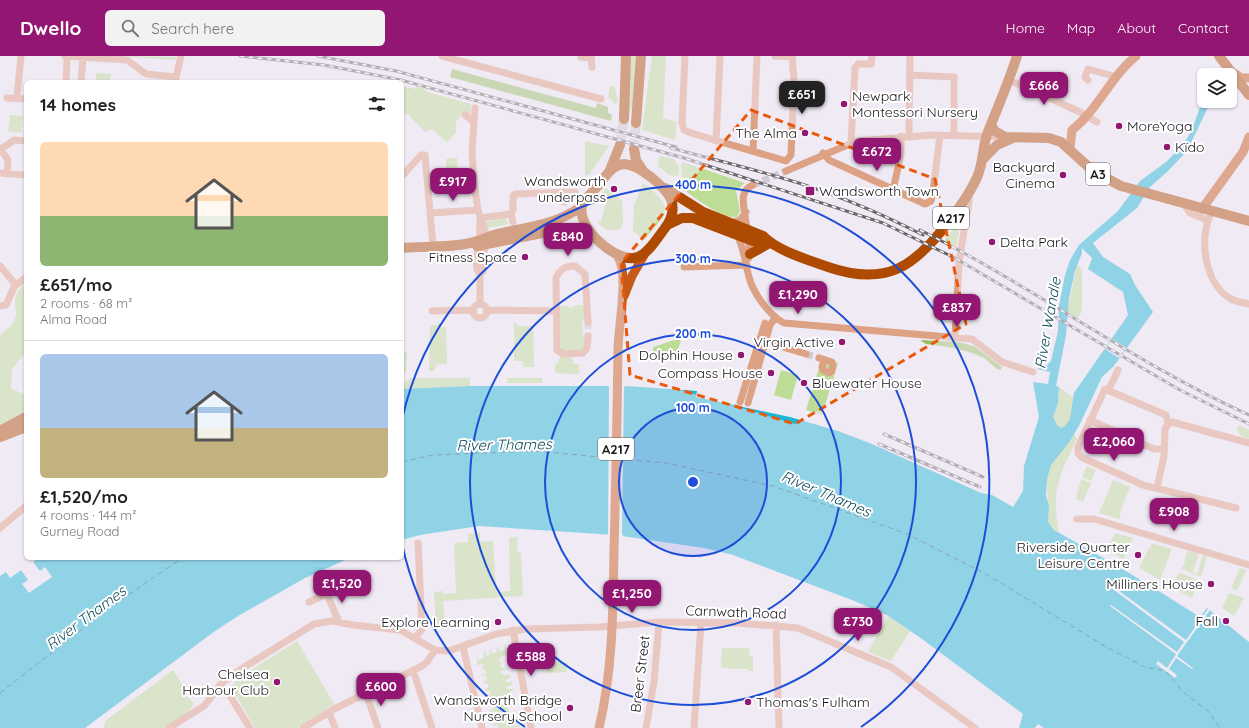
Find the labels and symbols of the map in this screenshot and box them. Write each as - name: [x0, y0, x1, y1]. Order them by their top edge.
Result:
- pin: £666: [1020, 72, 1068, 106]
- pin: £651: [778, 81, 826, 115]
- place label: Newpark Montessori Nursery: [852, 87, 978, 121]
- marker: Newpark Montessori Nursery: [839, 99, 849, 109]
- place label: MoreYoga: [1127, 117, 1192, 135]
- marker: MoreYoga: [1114, 121, 1124, 131]
- place label: The Alma: [735, 124, 797, 142]
- marker: The Alma: [800, 128, 810, 138]
- pin: £672: [853, 138, 901, 172]
- place label: Kïdo: [1175, 138, 1204, 156]
- marker: Kïdo: [1162, 142, 1172, 152]
- place label: Backyard Cinema: [993, 158, 1055, 192]
- road number: A3: [1086, 163, 1110, 185]
- pin: £917: [429, 168, 477, 202]
- marker: Backyard Cinema: [1058, 170, 1068, 180]
- place label: Wandsworth underpass: [524, 172, 606, 206]
- text: 400 m: [675, 177, 711, 192]
- place label: Wandsworth Town: [819, 182, 939, 200]
- marker: Wandsworth underpass: [609, 184, 619, 194]
- marker: Wandsworth Town: [804, 185, 816, 197]
- road number: A217: [933, 207, 969, 229]
- pin: £840: [544, 223, 592, 257]
- place label: Delta Park: [1000, 233, 1068, 251]
- marker: Delta Park: [987, 237, 997, 247]
- place label: Fitness Space: [428, 248, 517, 266]
- text: 300 m: [675, 251, 711, 266]
- marker: Fitness Space: [520, 252, 530, 262]
- water label: River Wandle: [1030, 275, 1065, 370]
- pin: £1,290: [765, 281, 831, 315]
- pin: £837: [933, 294, 981, 328]
- text: 200 m: [675, 326, 711, 341]
- place label: Virgin Active: [754, 333, 834, 351]
- marker: Virgin Active: [837, 337, 847, 347]
- place label: Dolphin House: [639, 346, 733, 364]
- marker: Dolphin House: [736, 350, 746, 360]
- place label: Compass House: [658, 364, 763, 382]
- marker: Compass House: [766, 368, 776, 378]
- place label: Bluewater House: [812, 374, 922, 392]
- marker: Bluewater House: [799, 378, 809, 388]
- text: 100 m: [676, 400, 710, 415]
- pin: £2,060: [1081, 428, 1147, 462]
- water label: River Thames: [456, 434, 553, 455]
- road number: A217: [598, 438, 634, 460]
- water label: River Thames: [779, 466, 875, 521]
- centre of rings: [686, 475, 700, 489]
- pin: £908: [1150, 498, 1198, 532]
- place label: Riverside Quarter Leisure Centre: [1017, 538, 1131, 572]
- marker: Riverside Quarter Leisure Centre: [1133, 550, 1143, 560]
- pin: £1,520: [309, 570, 375, 604]
- place label: Milliners House: [1106, 575, 1203, 593]
- marker: Milliners House: [1206, 579, 1216, 589]
- pin: £1,250: [599, 580, 665, 614]
- water label: River Thames: [42, 581, 130, 654]
- street label: Carnwath Road: [685, 601, 787, 623]
- pin: £730: [834, 608, 882, 642]
- place label: Fall: [1195, 612, 1218, 630]
- place label: Explore Learning: [381, 613, 490, 631]
- marker: Fall: [1221, 616, 1231, 626]
- marker: Explore Learning: [493, 617, 503, 627]
- street label: Breer Street: [626, 634, 654, 714]
- pin: £588: [507, 643, 555, 677]
- place label: Chelsea Harbour Club: [182, 665, 269, 699]
- pin: £600: [357, 673, 405, 707]
- marker: Chelsea Harbour Club: [272, 677, 282, 687]
- place label: Wandsworth Bridge Nursery School: [434, 691, 562, 725]
- place label: Thomas's Fulham: [756, 693, 870, 711]
- marker: Thomas's Fulham: [743, 697, 753, 707]
- marker: Wandsworth Bridge Nursery School: [565, 703, 575, 713]

